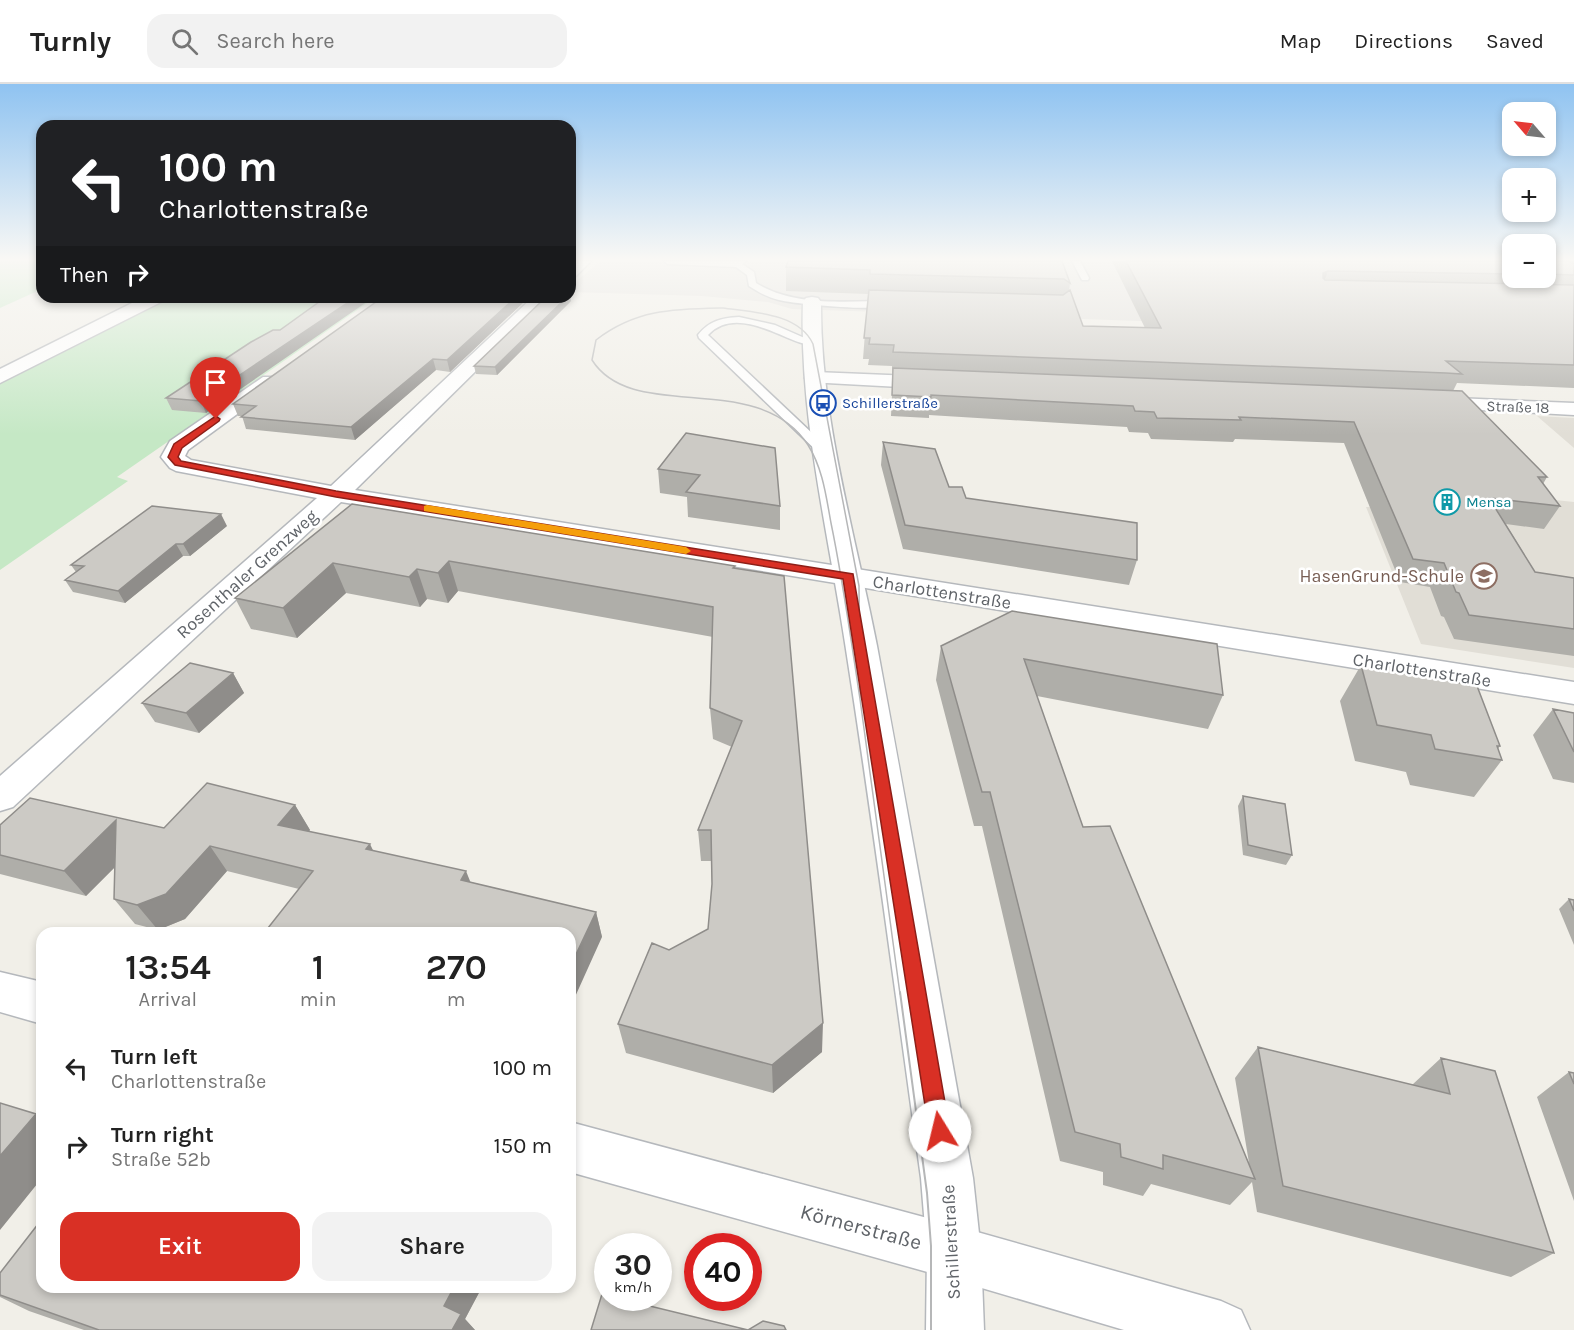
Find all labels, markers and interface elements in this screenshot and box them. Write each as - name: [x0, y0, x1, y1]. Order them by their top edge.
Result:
- search box: [147, 14, 567, 68]
- text: Turnly: [30, 25, 111, 58]
- icon: search: [168, 25, 201, 58]
- text: Search here: [216, 28, 335, 54]
- text: Map: [1280, 29, 1321, 53]
- text: Directions: [1354, 29, 1453, 53]
- text: Saved: [1486, 29, 1544, 53]
- north arrow: [1502, 102, 1556, 156]
- map controls: [1502, 102, 1556, 288]
- text: 100 m: [159, 142, 278, 192]
- icon: left: [60, 144, 138, 222]
- button: +: [1502, 168, 1556, 222]
- text: Charlottenstraße: [159, 193, 369, 225]
- button: −: [1502, 234, 1556, 288]
- icon: right: [121, 258, 154, 291]
- text: Then: [60, 262, 109, 288]
- pin: [190, 357, 241, 419]
- icon: arrive: [199, 366, 232, 399]
- bus stop icon: Schillerstraße: [808, 388, 838, 418]
- place label: Schillerstraße: [842, 394, 938, 412]
- street label: Straße 18: [1486, 397, 1550, 417]
- building icon: Mensa: [1432, 487, 1462, 517]
- place label: Mensa: [1466, 493, 1512, 511]
- street label: Rosenthaler Grenzweg: [172, 505, 322, 643]
- school or university icon: HasenGrund-Schule: [1469, 561, 1499, 591]
- place label: HasenGrund-Schule: [1299, 565, 1464, 587]
- street label: Charlottenstraße: [871, 570, 1013, 614]
- street label: Charlottenstraße: [1351, 648, 1493, 692]
- text: 13:54: [125, 946, 211, 988]
- text: 1: [312, 946, 324, 988]
- text: 270: [425, 946, 487, 988]
- text: Arrival: [139, 988, 197, 1011]
- text: min: [300, 988, 336, 1011]
- text: m: [447, 988, 466, 1011]
- text: Turn left: [111, 1044, 198, 1070]
- icon: left: [60, 1052, 93, 1085]
- text: 100 m: [493, 1055, 552, 1081]
- text: Charlottenstraße: [111, 1070, 266, 1093]
- position arrow: [908, 1099, 972, 1163]
- text: Turn right: [111, 1122, 214, 1148]
- icon: right: [60, 1130, 93, 1163]
- text: 150 m: [493, 1133, 552, 1159]
- text: Straße 52b: [111, 1148, 211, 1171]
- street label: Schillerstraße: [937, 1184, 965, 1300]
- street label: Körnerstraße: [798, 1199, 924, 1255]
- button: Exit: [60, 1212, 300, 1281]
- button: Share: [312, 1212, 552, 1281]
- speed limit sign: 40: [684, 1233, 762, 1311]
- text: 30: [614, 1247, 652, 1283]
- text: km/h: [614, 1278, 652, 1296]

